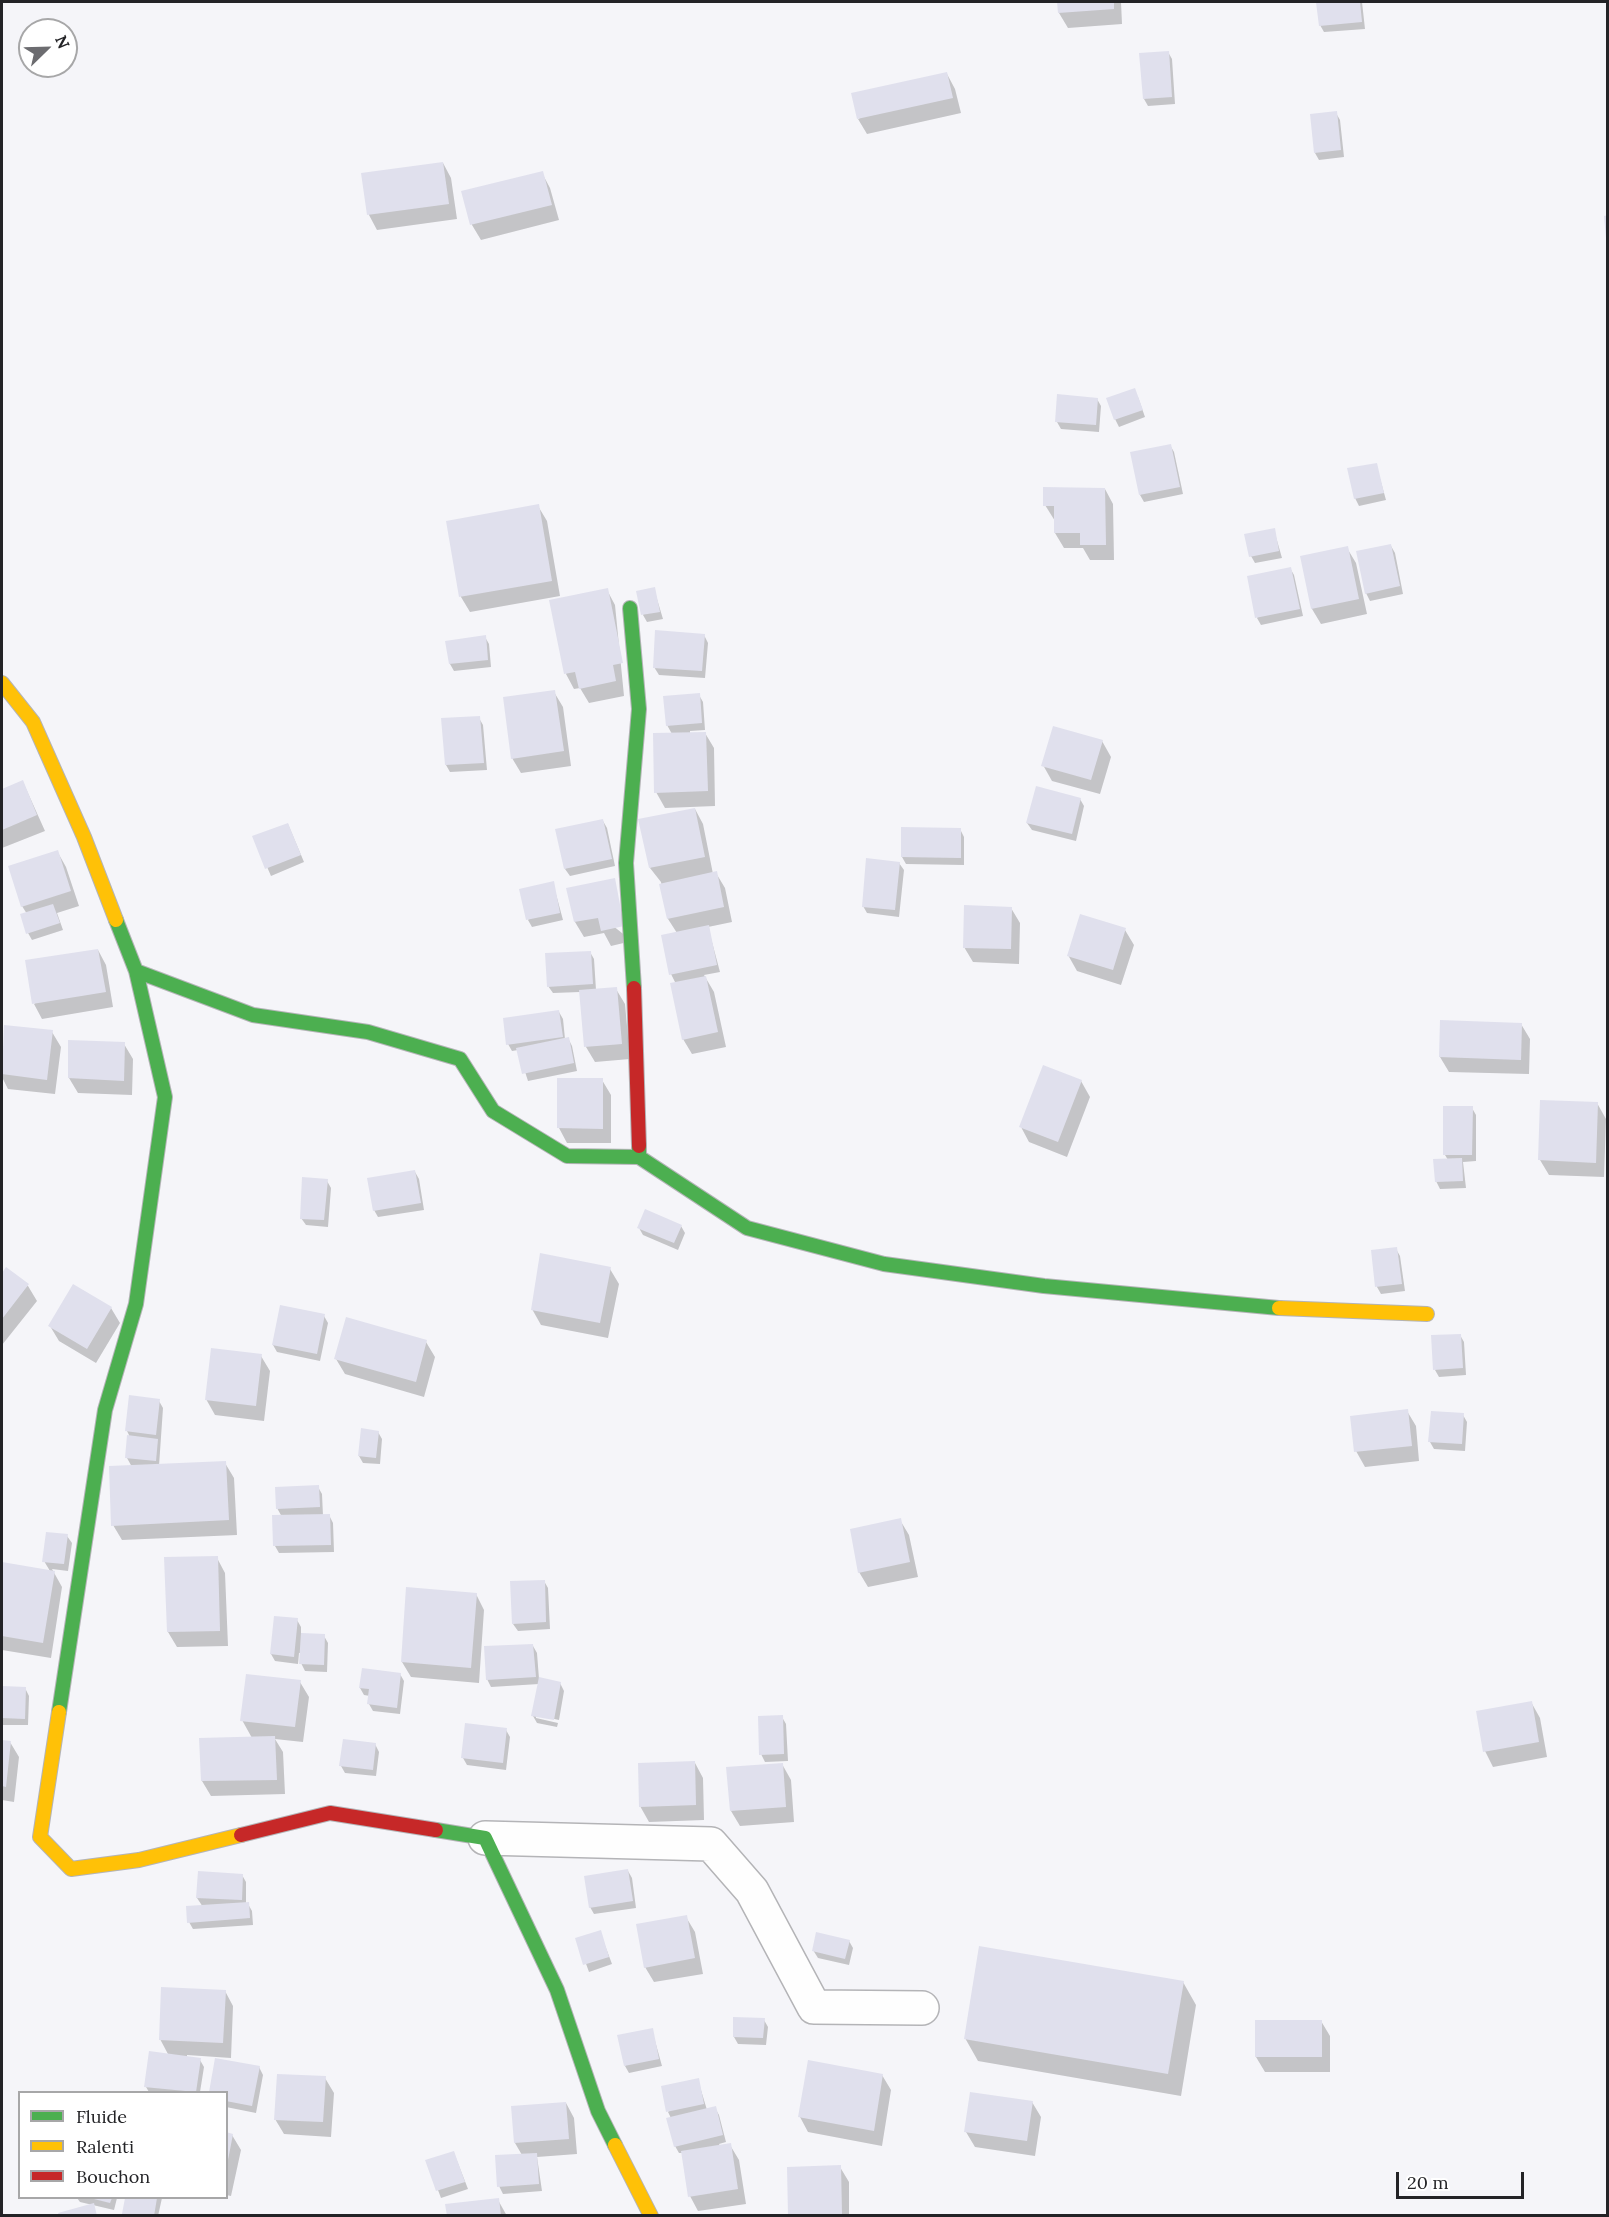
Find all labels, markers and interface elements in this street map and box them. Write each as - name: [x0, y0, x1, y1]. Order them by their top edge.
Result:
- north arrow: [18, 18, 78, 78]
- text: N: [51, 32, 74, 51]
- legend: [18, 2091, 228, 2199]
- text: Fluide: [76, 2105, 127, 2128]
- text: Ralenti: [76, 2135, 134, 2158]
- scale bar: [1399, 2160, 1526, 2198]
- text: Bouchon: [76, 2165, 150, 2188]
- text: 20 m: [1407, 2171, 1449, 2194]

